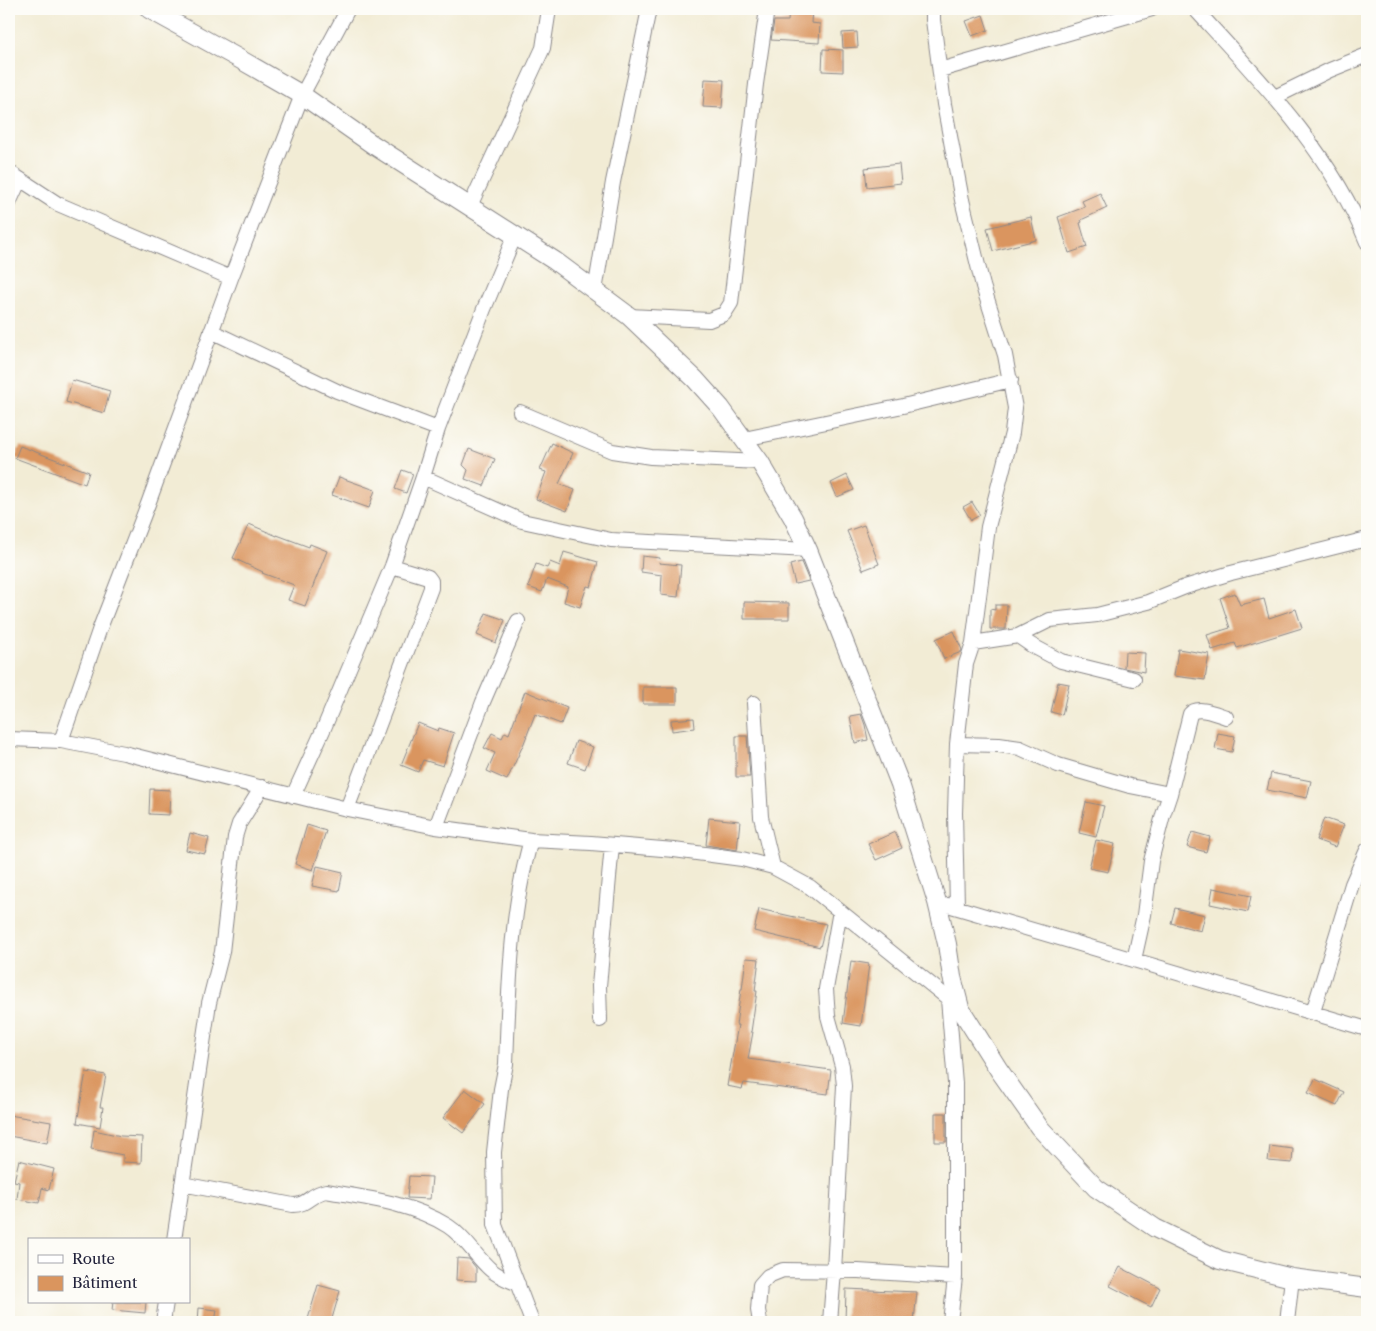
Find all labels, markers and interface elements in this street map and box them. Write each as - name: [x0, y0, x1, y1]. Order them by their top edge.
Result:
- legend: [28, 1238, 190, 1304]
- text: Route: [72, 1249, 115, 1268]
- text: Bâtiment: [72, 1273, 138, 1292]

